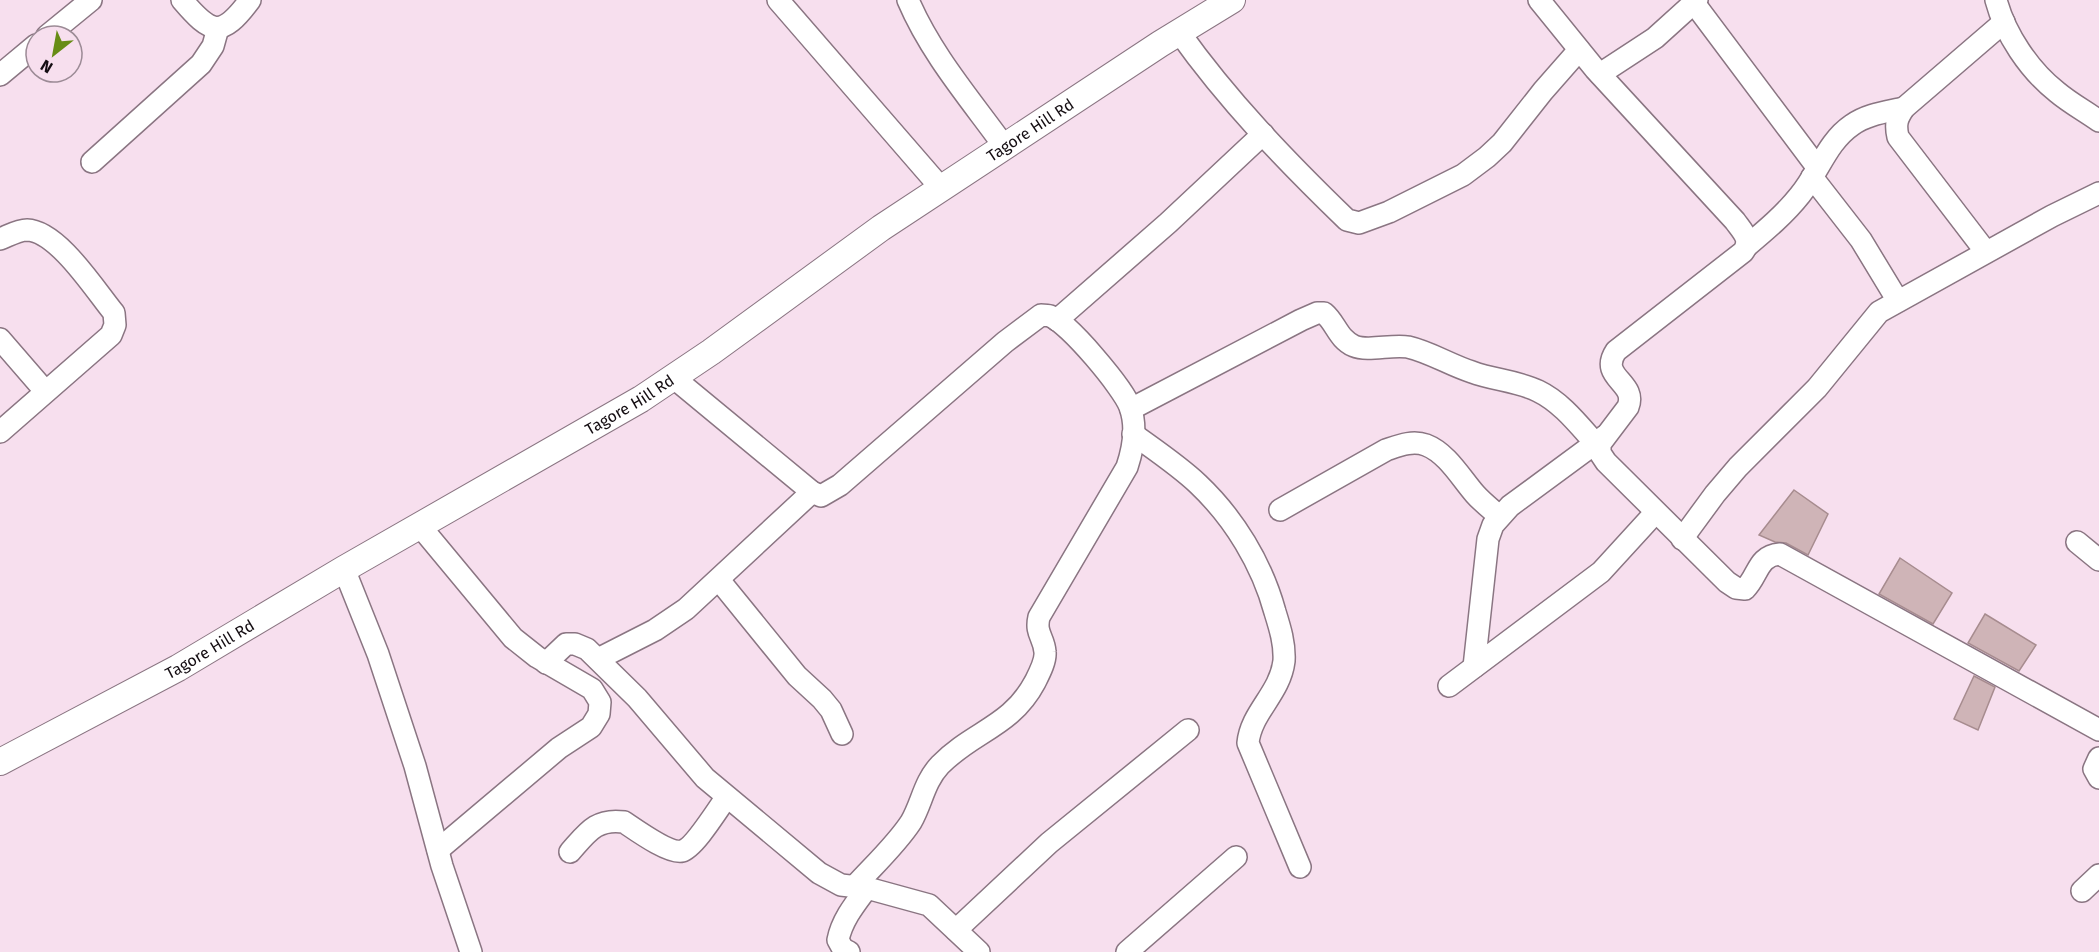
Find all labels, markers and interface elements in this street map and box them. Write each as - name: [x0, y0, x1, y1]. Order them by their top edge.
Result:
- north arrow: [24, 24, 84, 84]
- text: N: [37, 56, 56, 77]
- street label: Tagore Hill Rd: [983, 95, 1077, 166]
- street label: Tagore Hill Rd: [582, 371, 678, 439]
- street label: Tagore Hill Rd: [162, 616, 258, 683]

